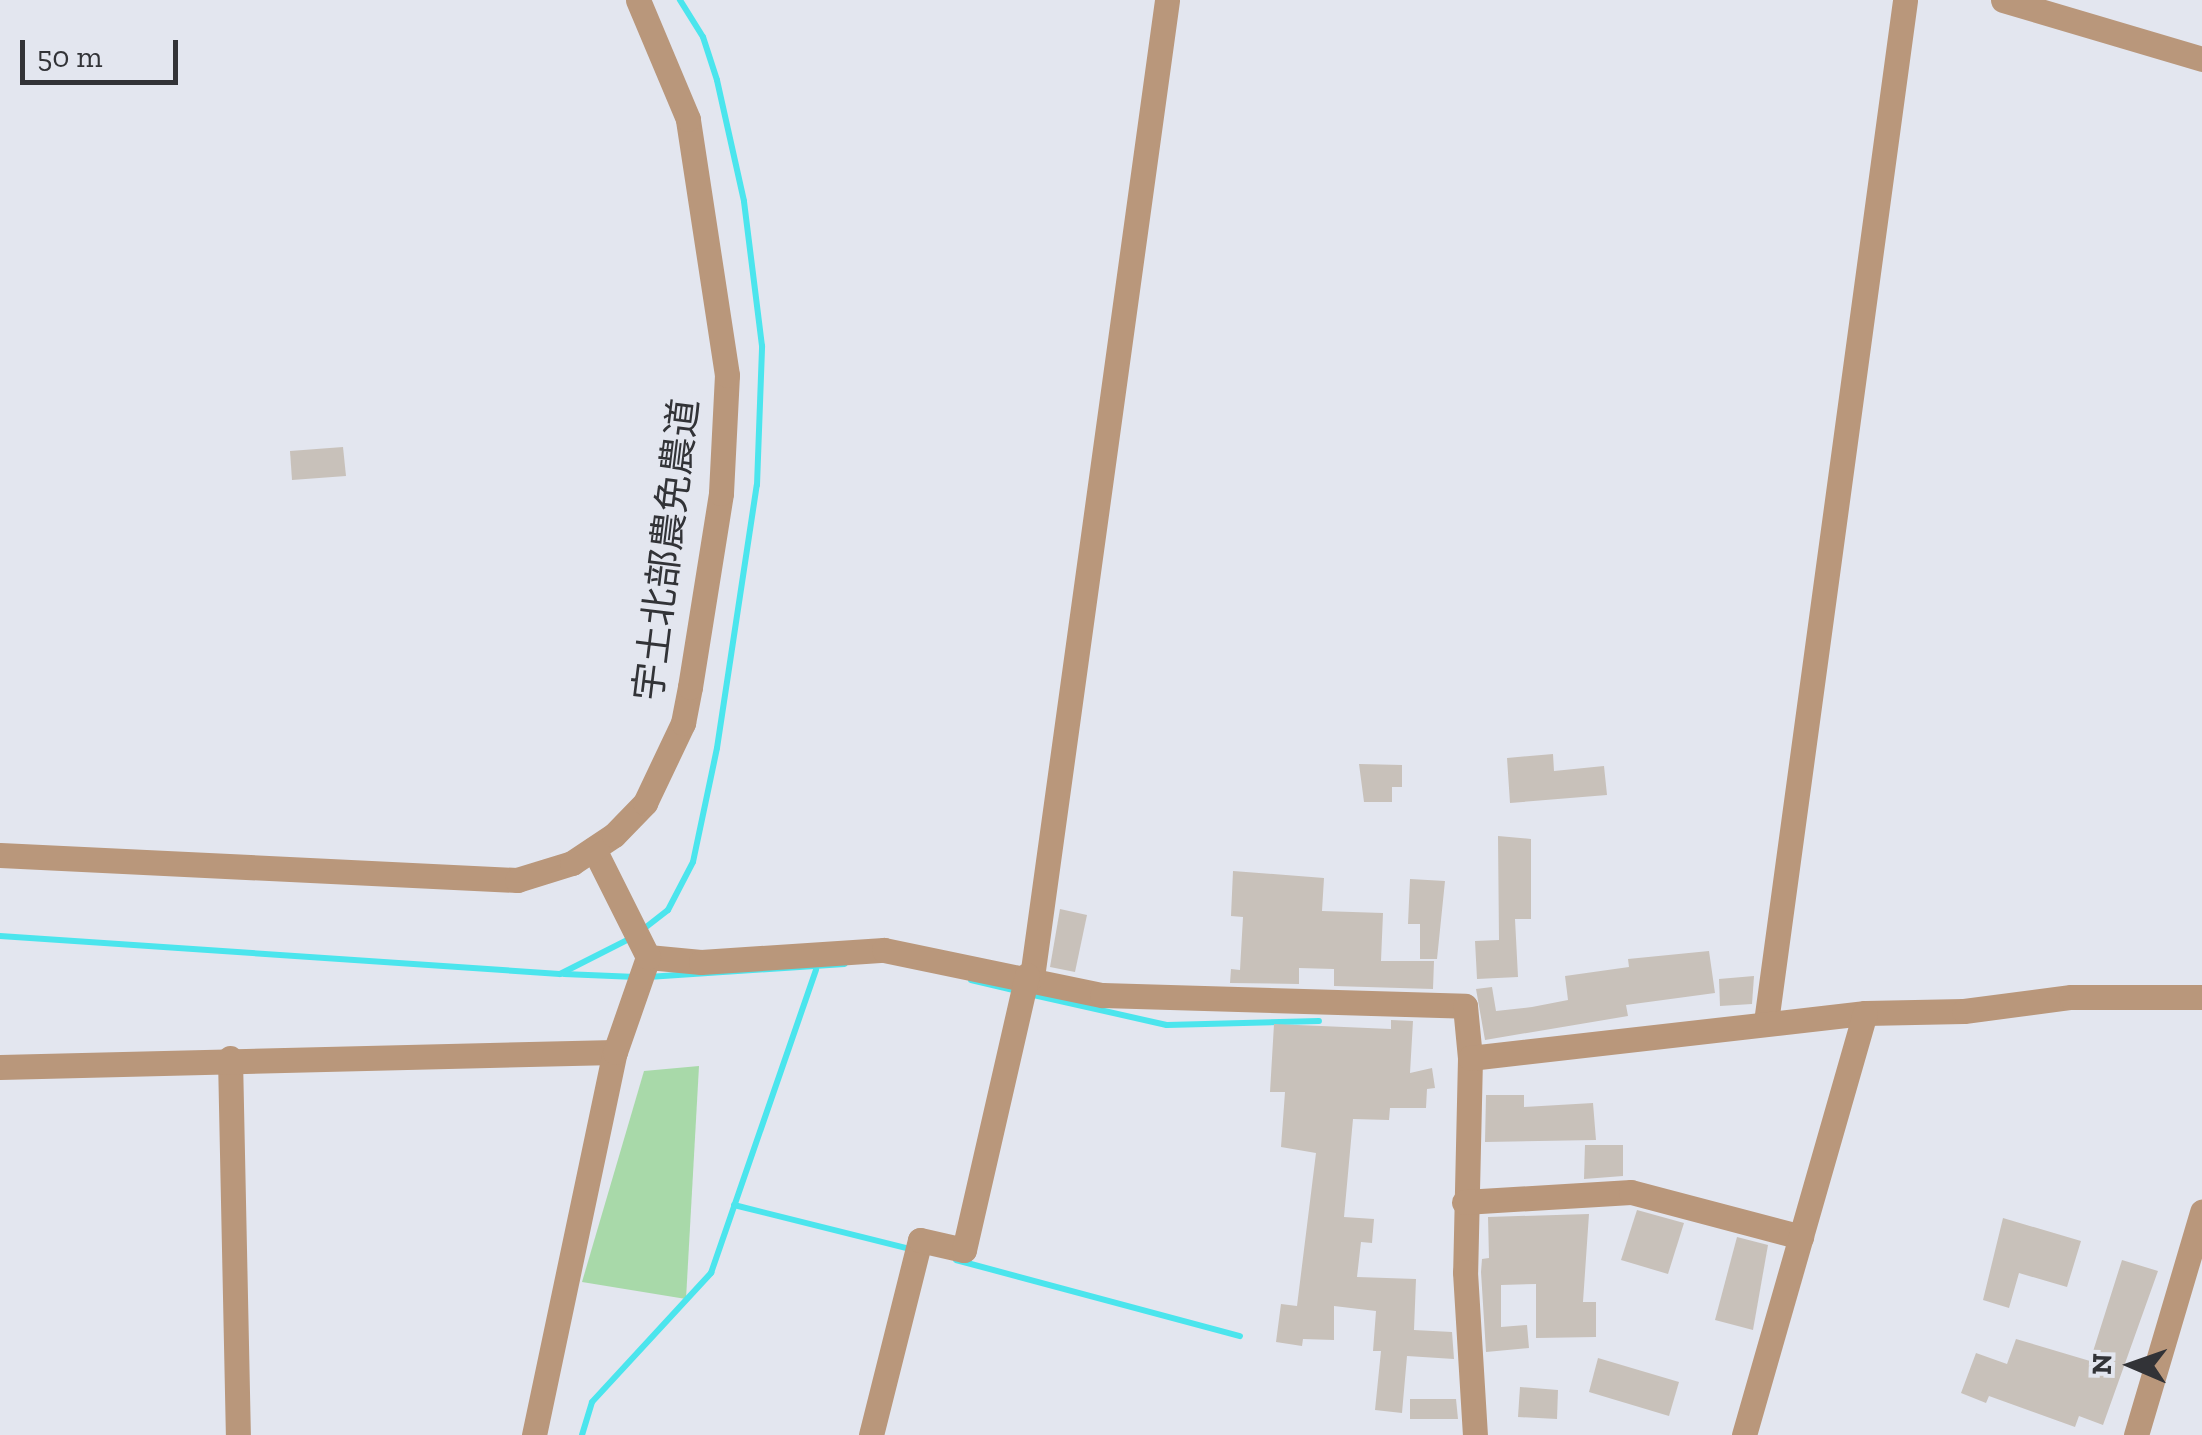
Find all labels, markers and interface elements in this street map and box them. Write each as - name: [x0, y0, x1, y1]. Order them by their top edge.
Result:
- scale bar: [25, 20, 182, 82]
- text: 50 m: [37, 39, 102, 75]
- street label: 宇土北部農免農道: [626, 396, 708, 704]
- north arrow: [2082, 1315, 2182, 1415]
- text: N: [2085, 1353, 2118, 1375]

